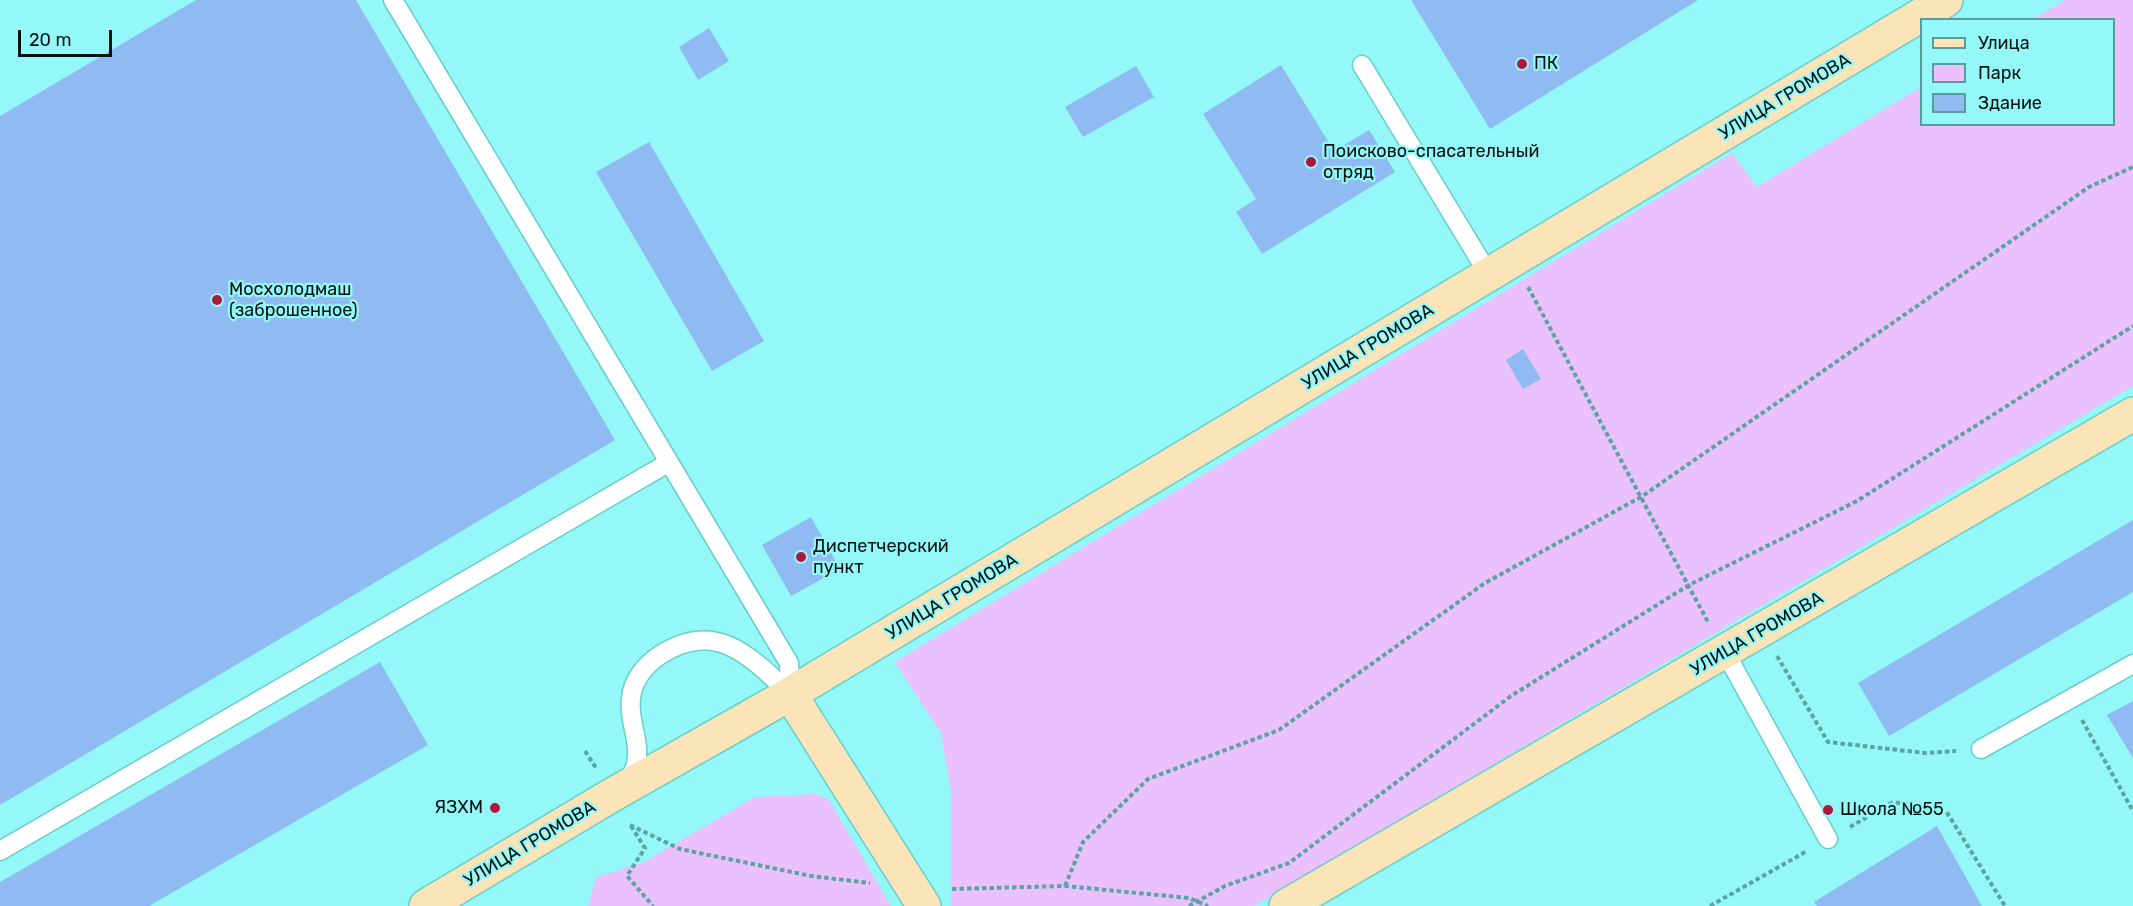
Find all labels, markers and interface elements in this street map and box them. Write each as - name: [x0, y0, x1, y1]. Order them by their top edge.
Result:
- scale bar: [21, 18, 116, 56]
- legend: [1920, 18, 2115, 126]
- text: 20 m: [29, 29, 71, 51]
- text: Улица: [1978, 32, 2030, 54]
- street label: УЛИЦА ГРОМОВА: [1715, 49, 1855, 145]
- place label: ПК: [1534, 53, 1558, 75]
- marker: ПК: [1515, 57, 1529, 71]
- text: Парк: [1978, 62, 2021, 84]
- text: Здание: [1978, 92, 2042, 114]
- place label: Поисково-спасательный отряд: [1323, 141, 1540, 184]
- marker: Поисково-спасательный отряд: [1304, 155, 1318, 169]
- place label: Мосхолодмаш (заброшенное): [229, 279, 358, 322]
- marker: Мосхолодмаш (заброшенное): [210, 293, 224, 307]
- street label: УЛИЦА ГРОМОВА: [1298, 299, 1438, 395]
- place label: Диспетчерский пункт: [813, 536, 949, 578]
- street label: УЛИЦА ГРОМОВА: [882, 549, 1022, 645]
- marker: Диспетчерский пункт: [794, 550, 808, 564]
- street label: УЛИЦА ГРОМОВА: [1687, 587, 1827, 681]
- street label: УЛИЦА ГРОМОВА: [460, 796, 600, 892]
- place label: ЯЗХМ: [434, 797, 483, 819]
- place label: Школа №55: [1840, 799, 1944, 821]
- marker: ЯЗХМ: [488, 801, 502, 815]
- marker: Школа №55: [1821, 803, 1835, 817]

